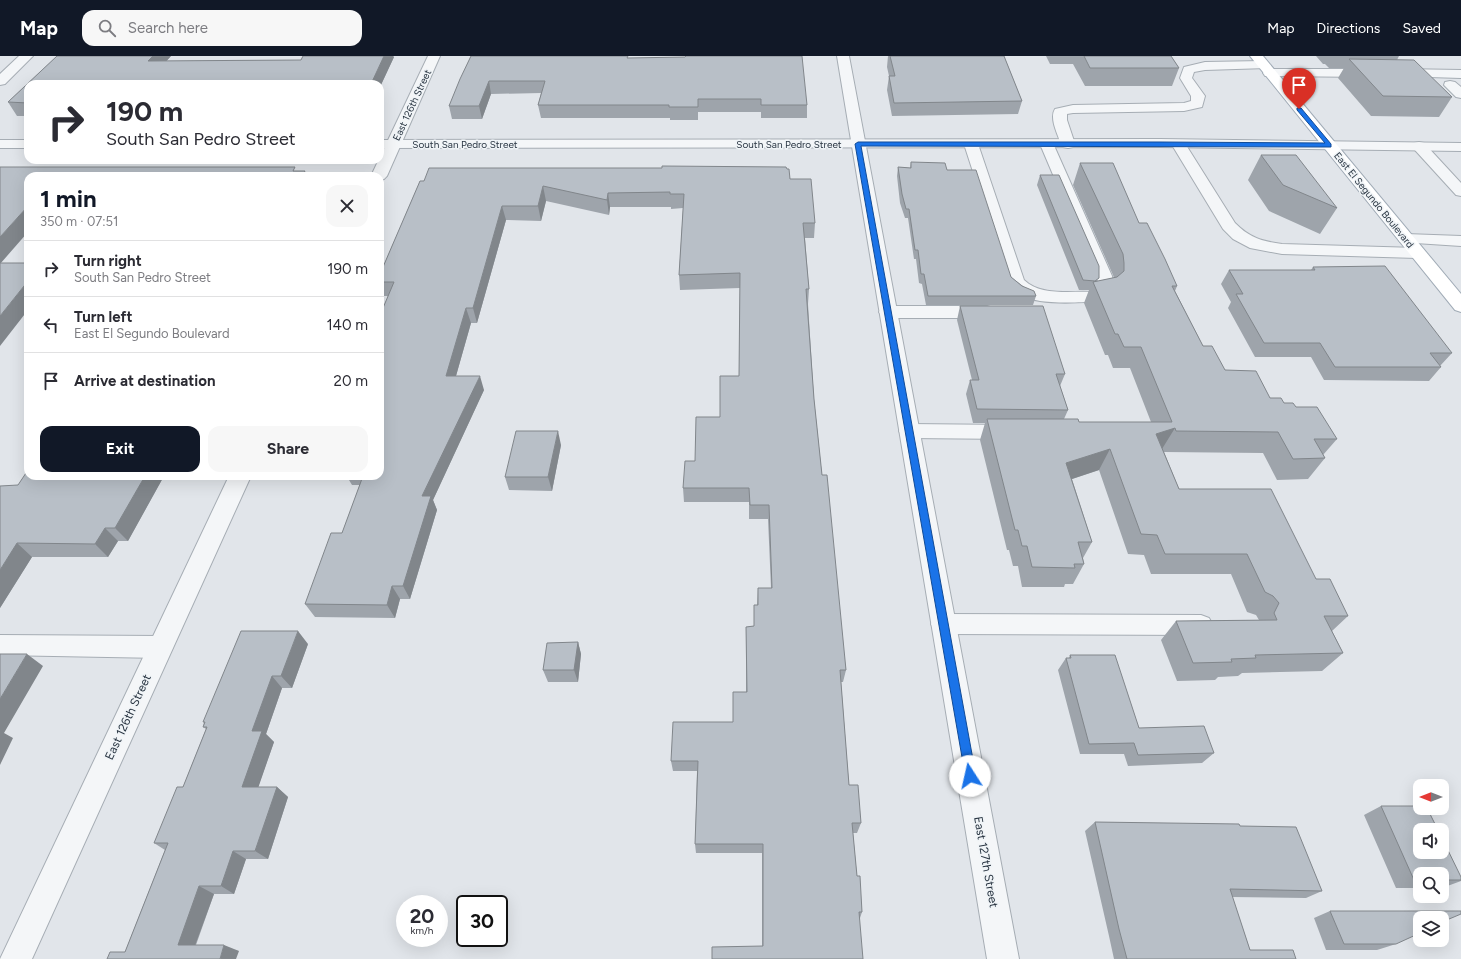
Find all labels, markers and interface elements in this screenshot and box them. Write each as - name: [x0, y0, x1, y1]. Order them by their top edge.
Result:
- search box: [82, 10, 362, 46]
- text: Map: [20, 17, 58, 40]
- icon: search: [96, 17, 118, 39]
- text: Search here: [128, 19, 208, 37]
- text: Map: [1267, 20, 1295, 37]
- text: Directions: [1317, 20, 1380, 37]
- text: Saved: [1402, 20, 1441, 37]
- street label: East 126th Street: [390, 67, 434, 143]
- pin: [1282, 68, 1316, 109]
- icon: arrive: [1288, 74, 1310, 96]
- text: 190 m: [106, 94, 183, 128]
- icon: right: [40, 96, 92, 148]
- text: South San Pedro Street: [106, 128, 296, 150]
- street label: South San Pedro Street: [412, 138, 518, 151]
- street label: South San Pedro Street: [736, 138, 842, 151]
- street label: East El Segundo Boulevard: [1331, 149, 1417, 251]
- text: 1 min: [40, 184, 97, 213]
- button: close: [326, 185, 368, 227]
- text: 350 m · 07:51: [40, 214, 118, 229]
- text: Turn right: [74, 252, 142, 270]
- icon: right: [40, 258, 62, 280]
- text: 190 m: [327, 260, 368, 278]
- text: South San Pedro Street: [74, 270, 211, 285]
- text: Turn left: [74, 308, 132, 326]
- icon: left: [40, 314, 62, 336]
- text: 140 m: [326, 316, 368, 334]
- text: East El Segundo Boulevard: [74, 326, 230, 341]
- icon: arrive: [40, 370, 62, 392]
- text: Arrive at destination: [74, 372, 215, 390]
- text: 20 m: [334, 372, 368, 390]
- button: Exit: [40, 426, 200, 472]
- button: Share: [208, 426, 368, 472]
- street label: East 126th Street: [102, 672, 154, 762]
- position arrow: [949, 755, 991, 797]
- north arrow: [1413, 779, 1449, 815]
- map controls: [1413, 779, 1449, 947]
- street label: East 127th Street: [971, 815, 1001, 909]
- button: sound: [1413, 823, 1449, 859]
- button: search: [1413, 867, 1449, 903]
- speed limit sign: 30: [456, 895, 508, 947]
- text: 20: [410, 904, 434, 928]
- button: layers: [1413, 911, 1449, 947]
- text: km/h: [411, 924, 433, 937]

